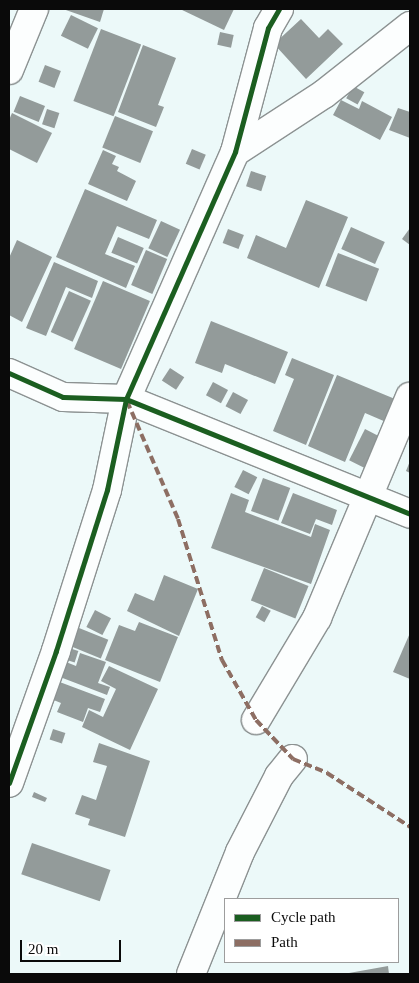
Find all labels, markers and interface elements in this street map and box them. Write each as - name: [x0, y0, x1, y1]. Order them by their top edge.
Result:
- legend: [224, 898, 399, 963]
- text: Cycle path: [271, 909, 336, 925]
- scale bar: [22, 930, 124, 962]
- text: Path: [271, 934, 298, 950]
- text: 20 m: [28, 941, 58, 957]

